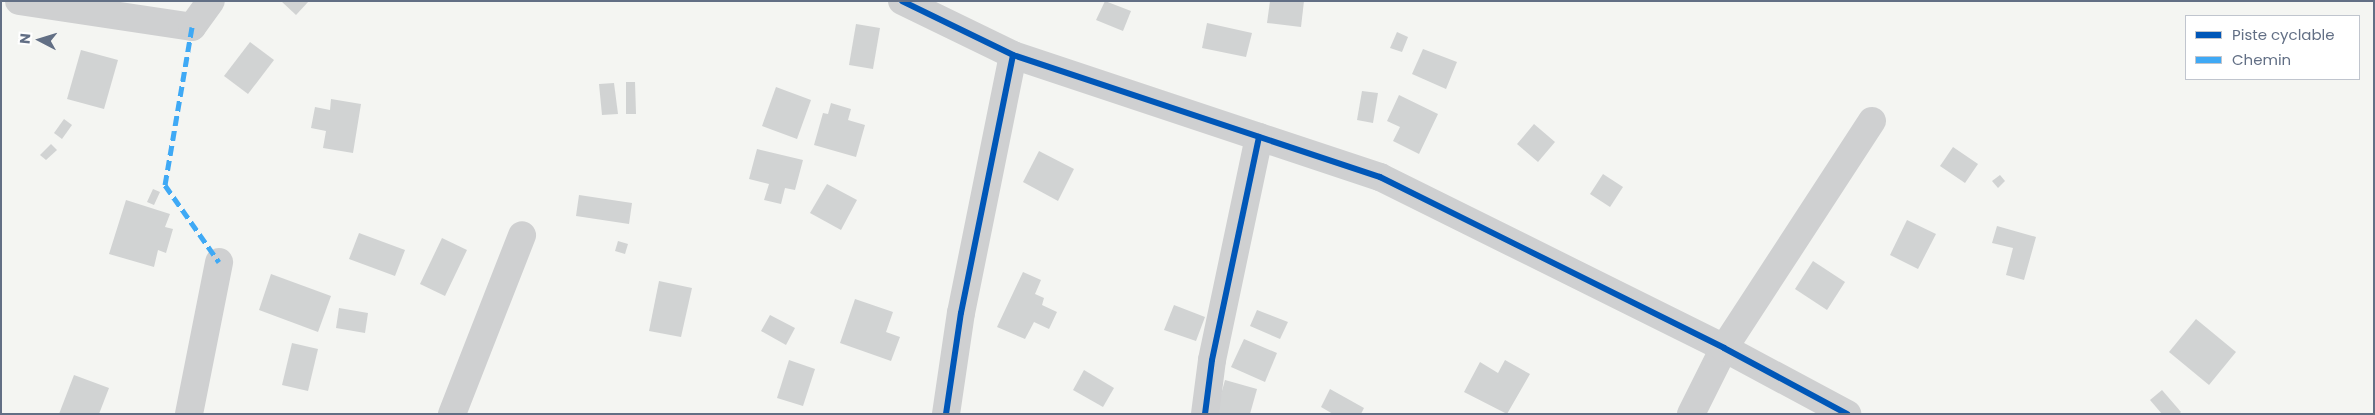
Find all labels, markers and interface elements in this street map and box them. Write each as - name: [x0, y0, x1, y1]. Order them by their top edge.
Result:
- north arrow: [15, 15, 65, 65]
- legend: [2185, 15, 2360, 80]
- text: Piste cyclable: [2232, 24, 2335, 45]
- text: N: [15, 33, 35, 45]
- text: Chemin: [2232, 49, 2291, 70]

